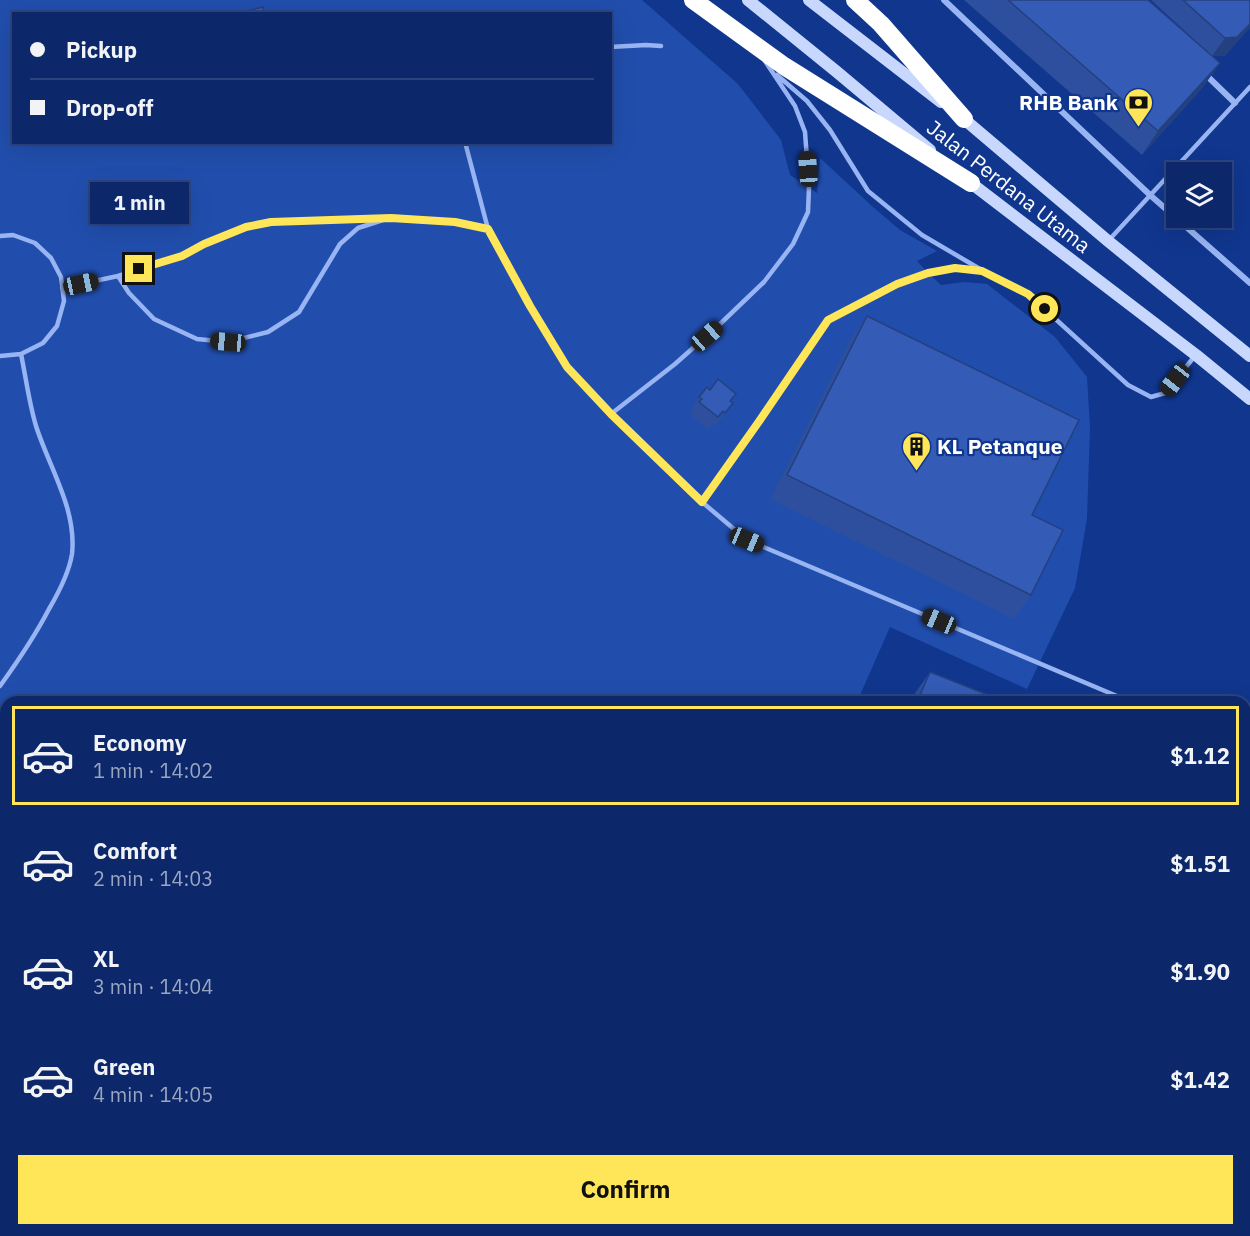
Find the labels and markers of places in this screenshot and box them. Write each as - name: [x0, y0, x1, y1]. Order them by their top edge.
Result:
- bank icon: RHB Bank: [1123, 86, 1155, 128]
- place label: RHB Bank: [1019, 88, 1119, 116]
- building icon: KL Petanque: [900, 430, 932, 472]
- place label: KL Petanque: [937, 432, 1063, 460]

